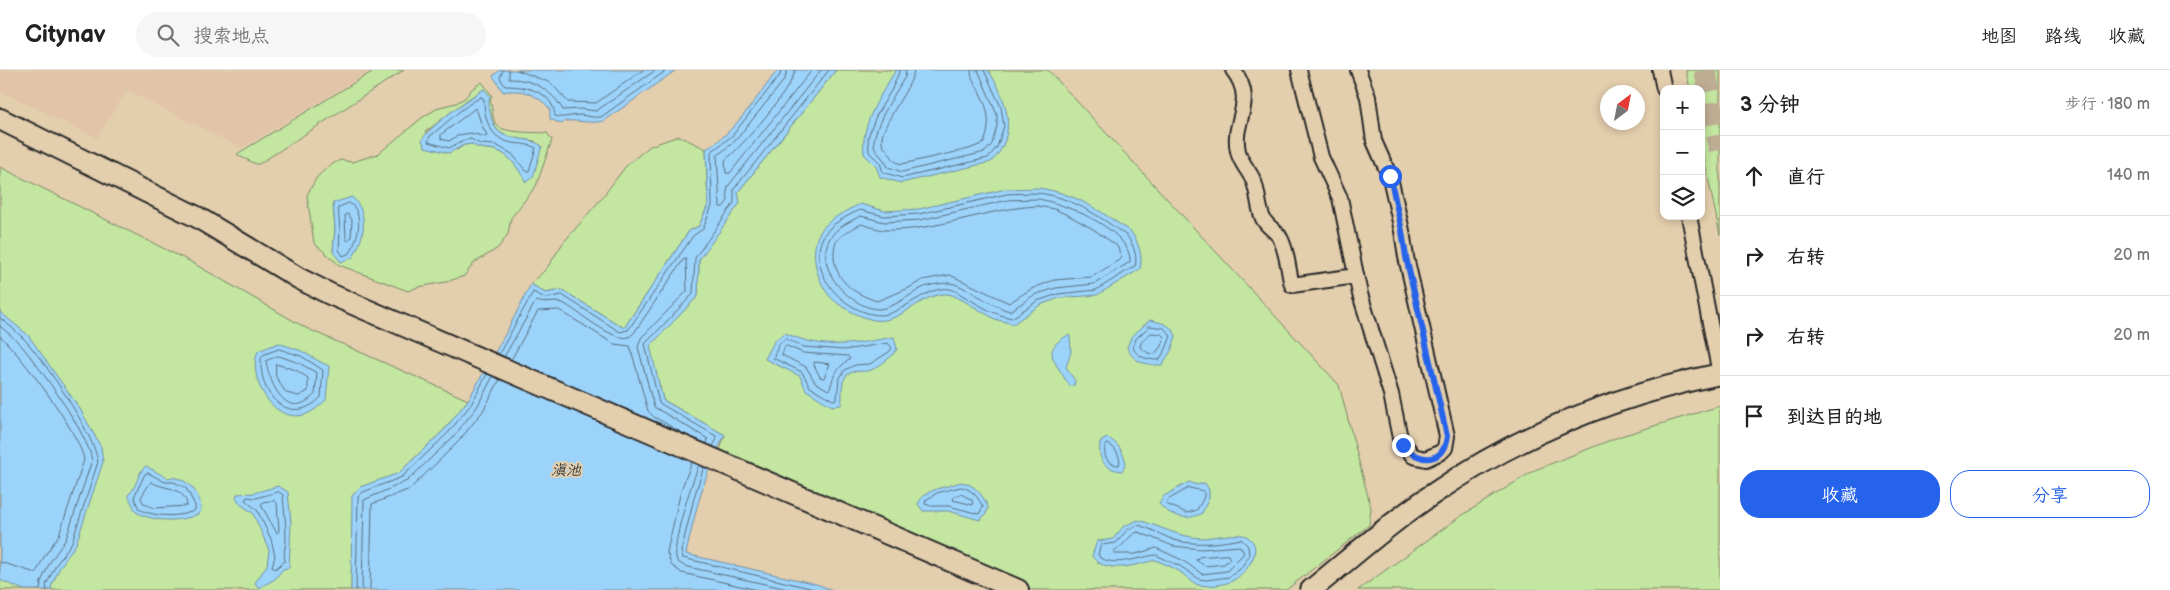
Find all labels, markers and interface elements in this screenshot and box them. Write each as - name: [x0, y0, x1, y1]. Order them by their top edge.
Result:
- search box: [136, 12, 486, 57]
- text: Citynav: [25, 20, 106, 49]
- icon: search: [154, 21, 182, 49]
- text: 搜索地点: [194, 25, 270, 48]
- text: 地图: [1981, 26, 2017, 47]
- text: 路线: [2045, 26, 2081, 47]
- text: 收藏: [2109, 26, 2145, 47]
- north arrow: [1600, 85, 1645, 130]
- map controls: [1660, 85, 1705, 220]
- button: +: [1660, 85, 1705, 130]
- text: 3 分钟: [1740, 92, 1800, 117]
- text: 步行 · 180 m: [2065, 95, 2150, 114]
- button: −: [1660, 130, 1705, 175]
- icon: ahead: [1740, 162, 1768, 190]
- route start: [1379, 165, 1402, 188]
- text: 直行: [1787, 166, 1825, 189]
- text: 140 m: [2107, 166, 2150, 185]
- button: layers: [1660, 175, 1705, 220]
- icon: right: [1740, 242, 1768, 270]
- text: 右转: [1787, 246, 1825, 269]
- text: 20 m: [2114, 246, 2150, 265]
- icon: right: [1740, 322, 1768, 350]
- text: 右转: [1787, 326, 1825, 349]
- text: 20 m: [2114, 326, 2150, 345]
- icon: arrive: [1740, 402, 1768, 430]
- text: 到达目的地: [1787, 406, 1882, 429]
- route end: [1392, 434, 1415, 457]
- water label: 滇池: [551, 461, 582, 480]
- button: 收藏: [1740, 470, 1940, 518]
- button: 分享: [1950, 470, 2150, 518]

